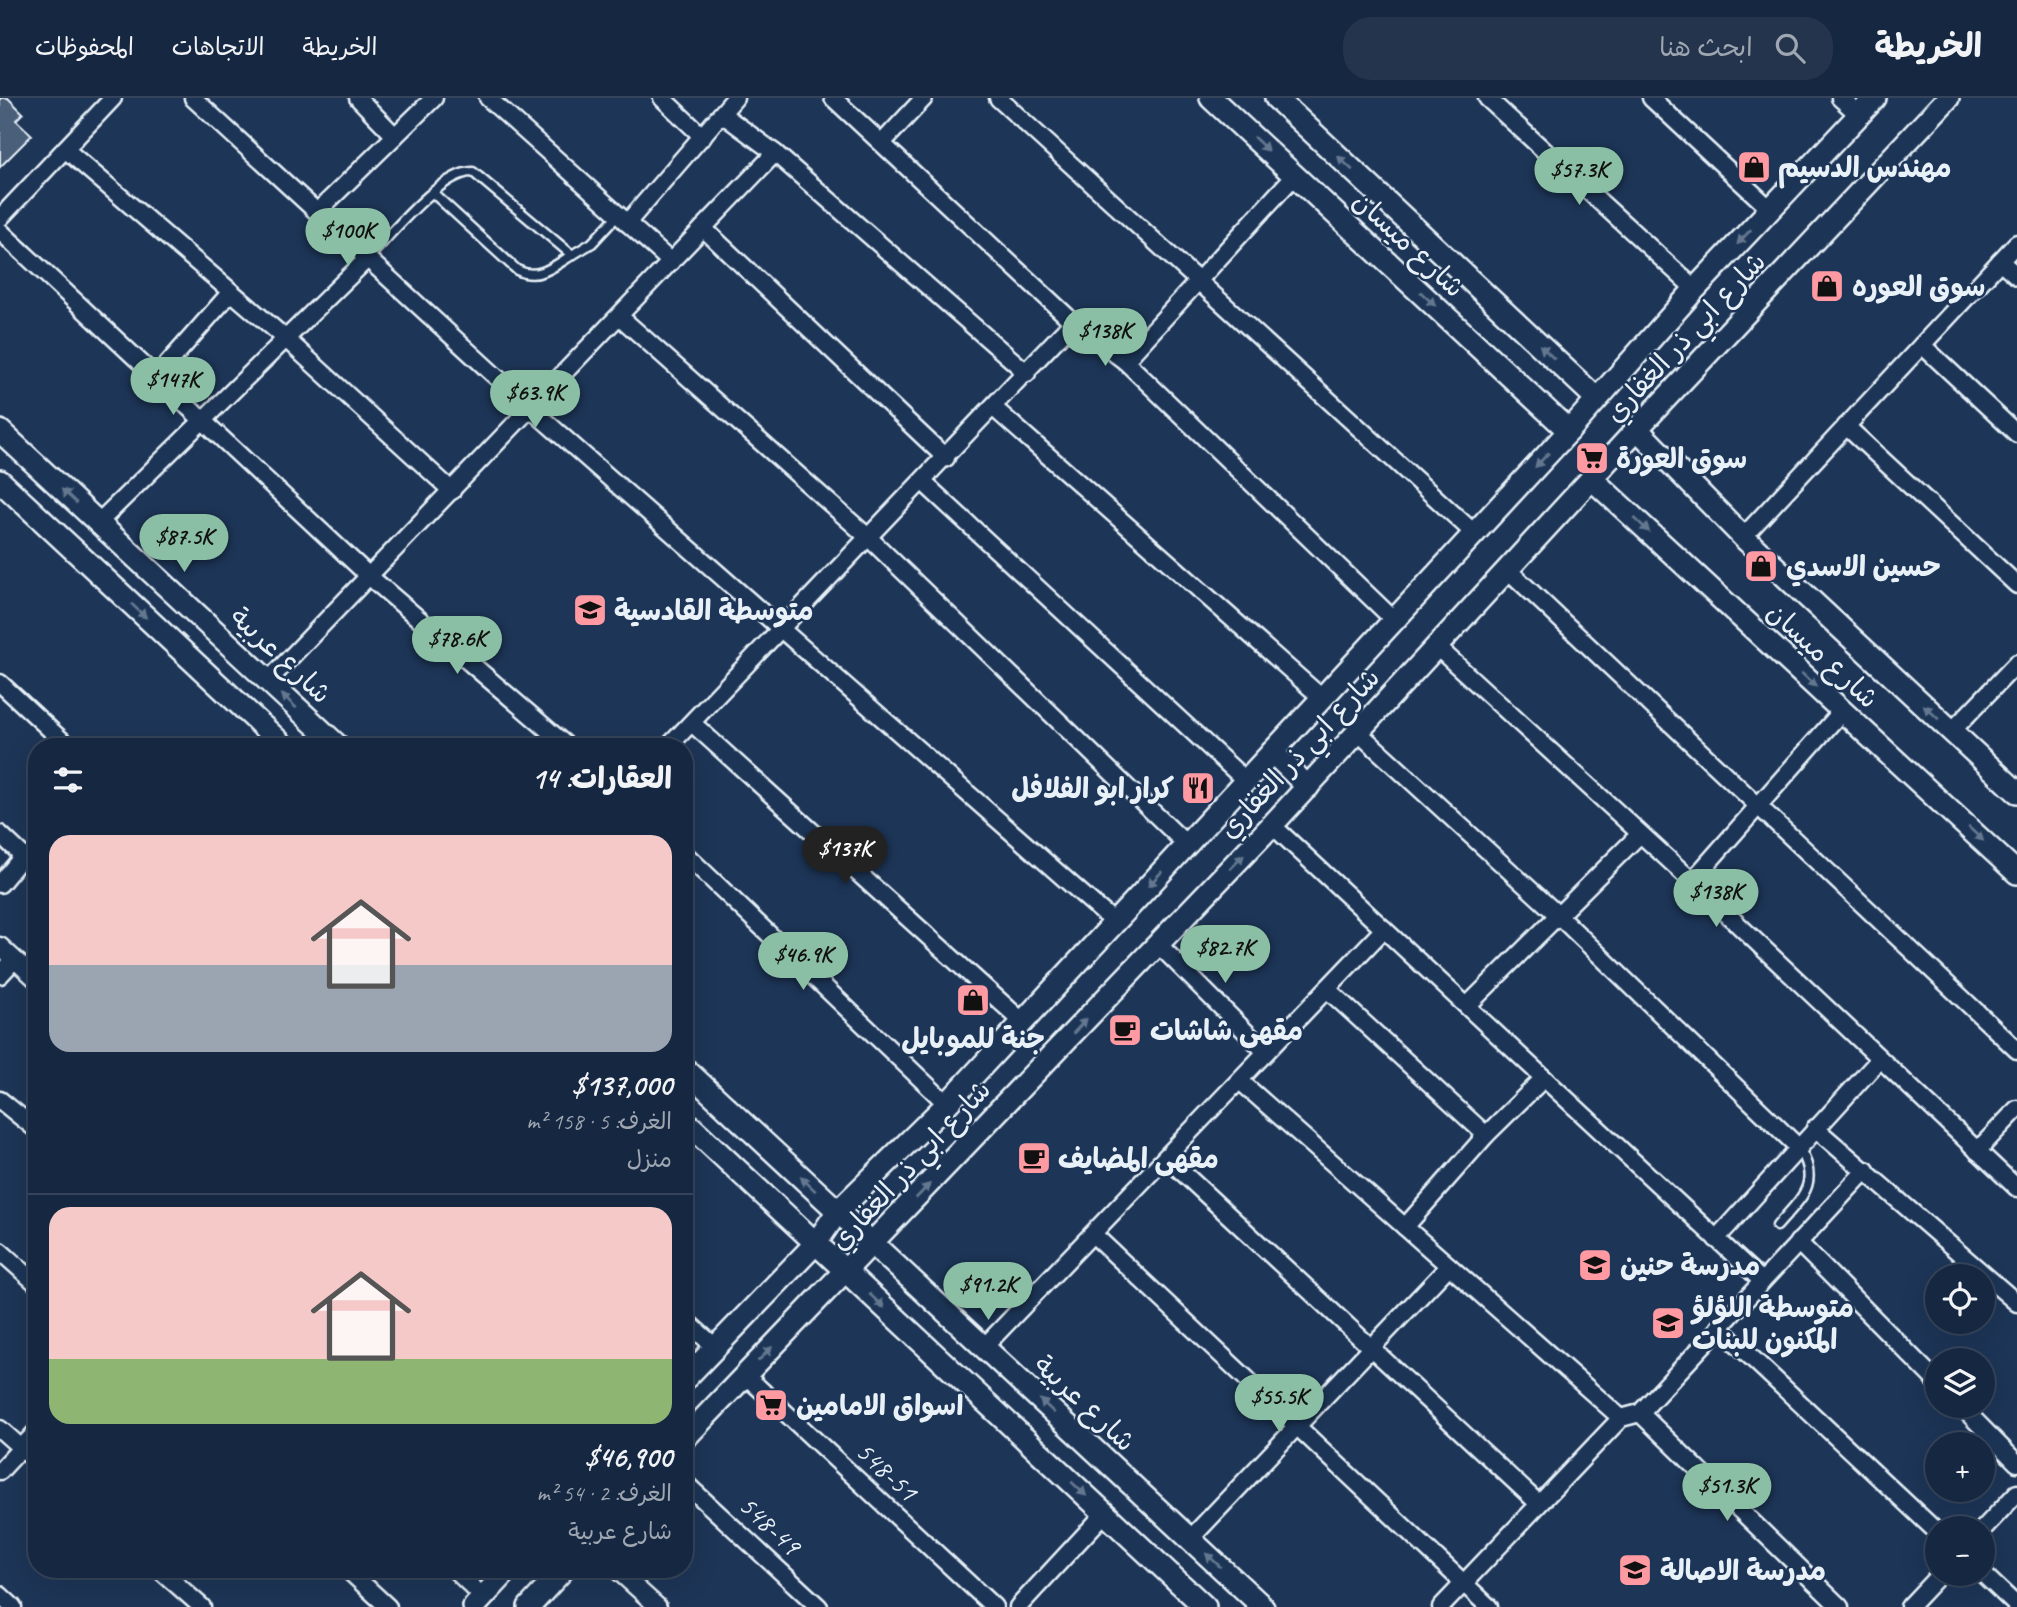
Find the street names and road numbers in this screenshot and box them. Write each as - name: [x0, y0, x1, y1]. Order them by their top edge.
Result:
- street label: شارع ميسان: [1344, 183, 1472, 306]
- street label: شارع ابي ذر الغفاري: [1597, 244, 1778, 434]
- street label: شارع ميسان: [1758, 594, 1886, 717]
- street label: شارع عربية: [222, 599, 339, 712]
- street label: شارع ابي ذر الغفاري: [1211, 660, 1392, 850]
- street label: شارع ابي ذر الغفاري: [822, 1072, 1003, 1262]
- street label: شارع عربية: [1026, 1347, 1143, 1460]
- street label: 548-51: [849, 1434, 926, 1509]
- street label: 548-49: [732, 1488, 810, 1564]

